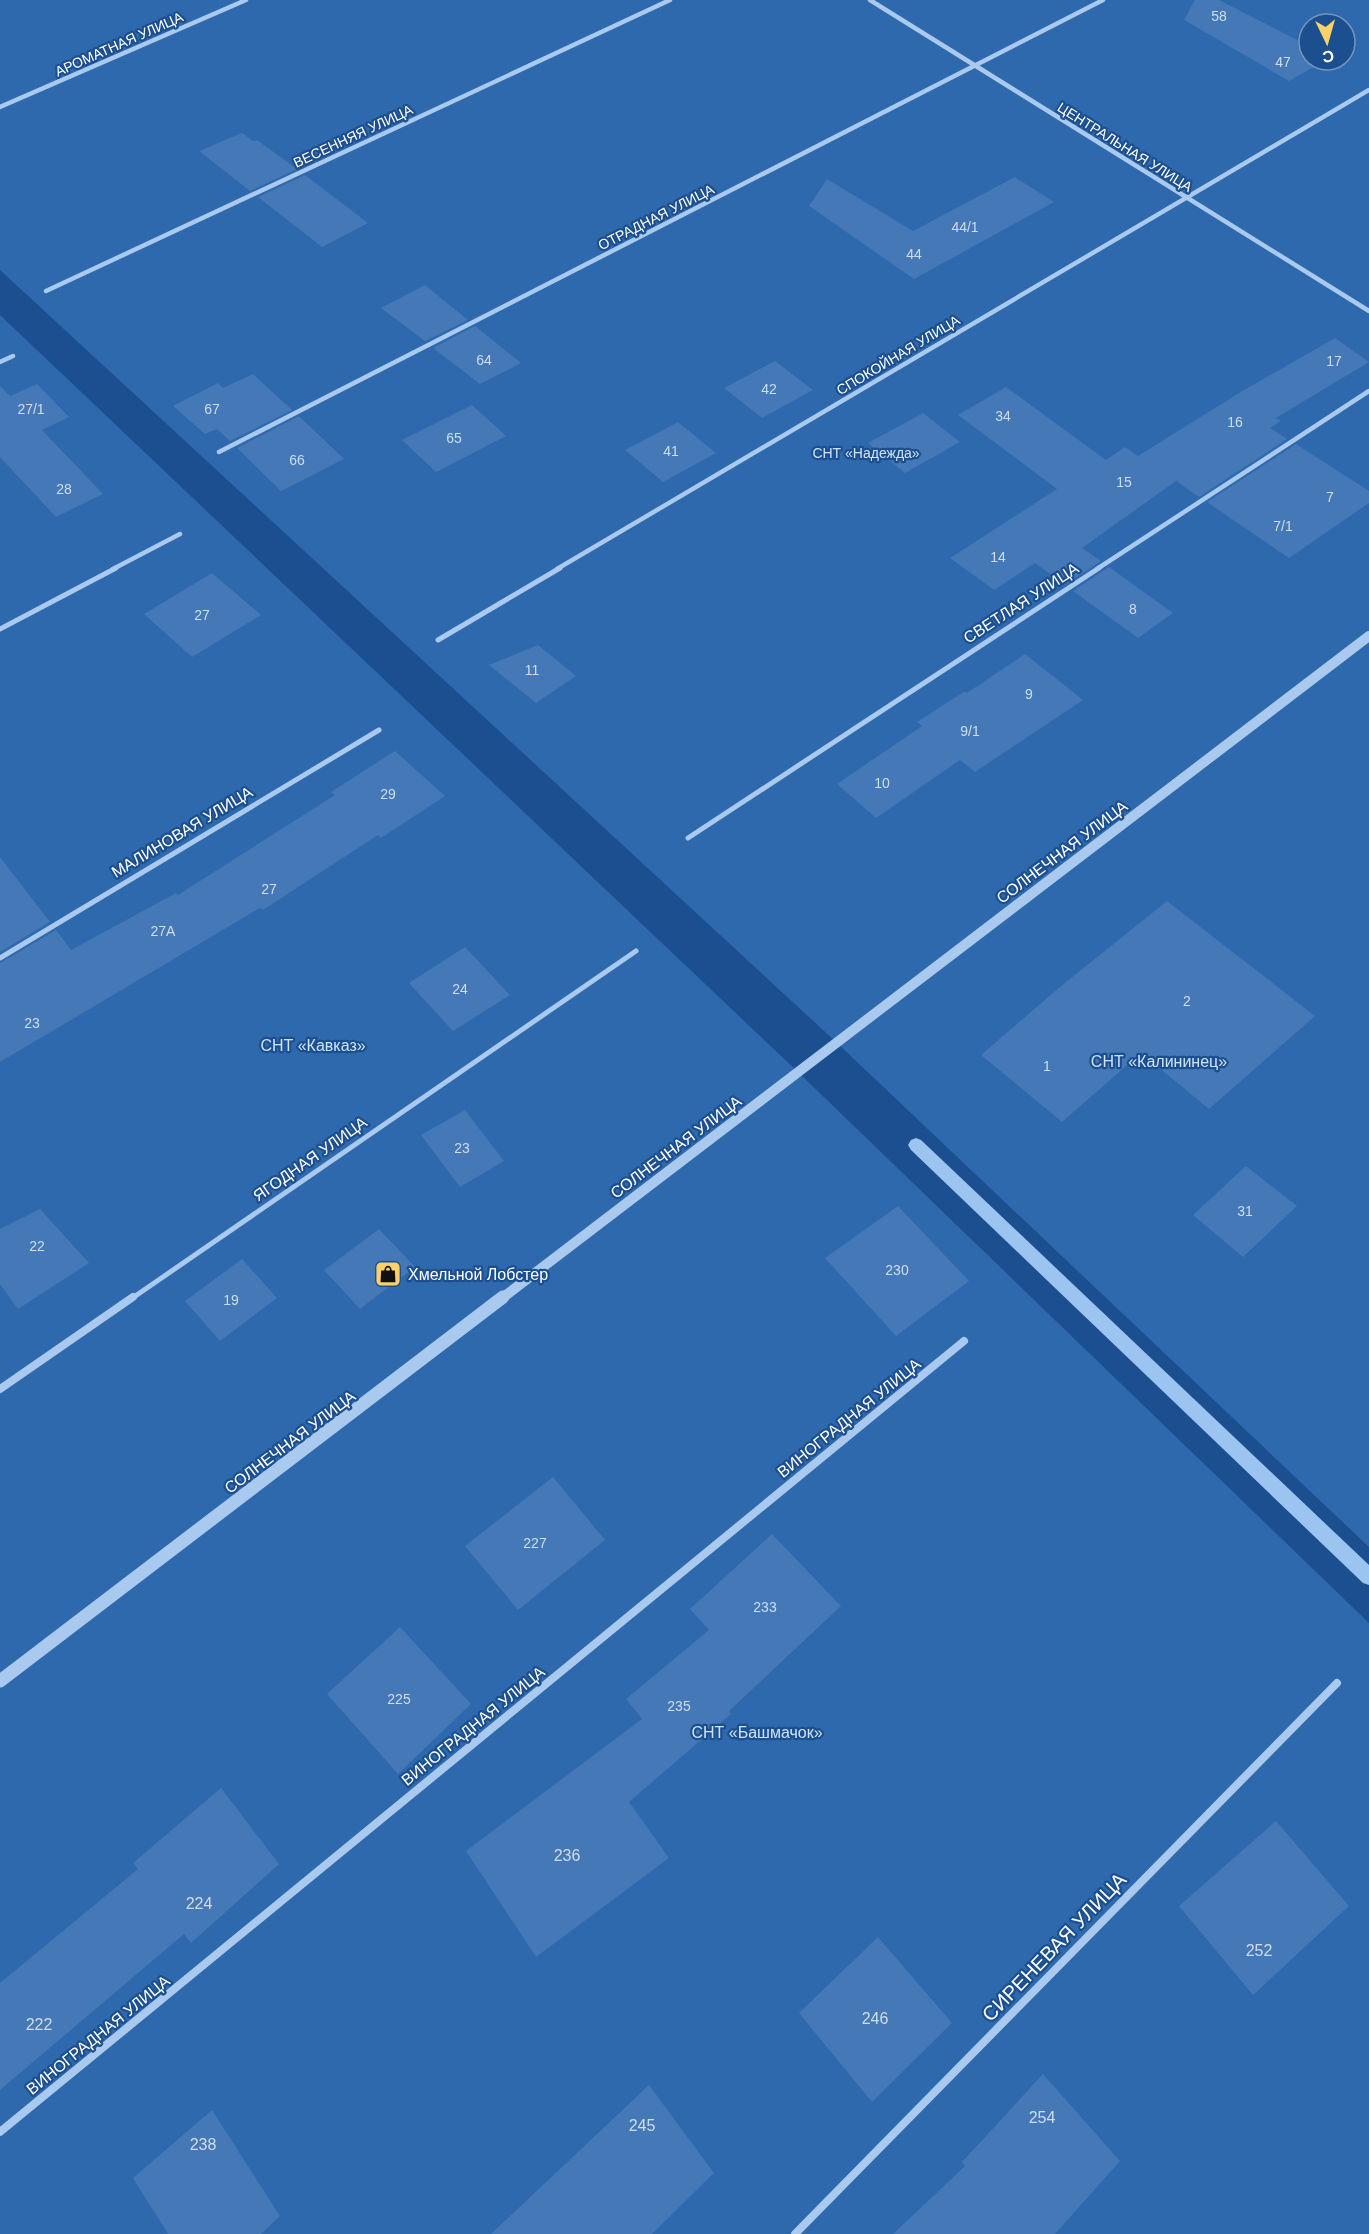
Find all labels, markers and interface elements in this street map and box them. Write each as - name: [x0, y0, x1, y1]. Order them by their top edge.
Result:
- street label: АРОМАТНАЯ УЛИЦА: [52, 8, 186, 79]
- house number: 58: [1211, 8, 1227, 24]
- north arrow: [1297, 12, 1357, 72]
- text: С: [1321, 47, 1335, 65]
- house number: 47: [1275, 54, 1291, 70]
- street label: ЦЕНТРАЛЬНАЯ УЛИЦА: [1055, 99, 1196, 195]
- street label: ВЕСЕННЯЯ УЛИЦА: [291, 101, 416, 171]
- street label: ОТРАДНАЯ УЛИЦА: [595, 181, 717, 253]
- house number: 44/1: [951, 219, 979, 235]
- house number: 44: [906, 246, 922, 262]
- street label: СПОКОЙНАЯ УЛИЦА: [833, 311, 963, 398]
- house number: 64: [476, 352, 492, 368]
- house number: 17: [1326, 353, 1342, 369]
- house number: 42: [761, 381, 777, 397]
- house number: 27/1: [17, 401, 45, 417]
- house number: 67: [204, 401, 220, 417]
- house number: 34: [995, 408, 1011, 424]
- house number: 16: [1227, 414, 1243, 430]
- house number: 65: [446, 430, 462, 446]
- house number: 41: [663, 443, 679, 459]
- park label: СНТ «Надежда»: [812, 445, 920, 461]
- house number: 66: [289, 452, 305, 468]
- house number: 15: [1116, 474, 1132, 490]
- house number: 28: [56, 481, 72, 497]
- house number: 7: [1326, 489, 1334, 505]
- house number: 7/1: [1273, 518, 1293, 534]
- house number: 14: [990, 549, 1006, 565]
- street label: СВЕТЛАЯ УЛИЦА: [960, 559, 1082, 647]
- house number: 8: [1129, 601, 1137, 617]
- house number: 27: [194, 607, 210, 623]
- house number: 11: [525, 662, 539, 678]
- house number: 9: [1025, 686, 1033, 702]
- house number: 9/1: [960, 723, 980, 739]
- house number: 10: [874, 775, 890, 791]
- street label: МАЛИНОВАЯ УЛИЦА: [108, 783, 256, 881]
- house number: 29: [380, 786, 396, 802]
- street label: СОЛНЕЧНАЯ УЛИЦА: [993, 797, 1131, 907]
- house number: 27: [261, 881, 277, 897]
- house number: 27А: [151, 923, 176, 939]
- house number: 24: [452, 981, 468, 997]
- house number: 2: [1183, 993, 1191, 1009]
- house number: 23: [24, 1015, 40, 1031]
- park label: СНТ «Кавказ»: [260, 1037, 366, 1054]
- park label: СНТ «Калининец»: [1091, 1053, 1227, 1070]
- house number: 1: [1043, 1058, 1051, 1074]
- street label: СОЛНЕЧНАЯ УЛИЦА: [607, 1092, 745, 1202]
- street label: ЯГОДНАЯ УЛИЦА: [250, 1113, 370, 1205]
- house number: 23: [454, 1140, 470, 1156]
- house number: 31: [1237, 1203, 1253, 1219]
- house number: 22: [29, 1238, 45, 1254]
- shop icon: Хмельной Лобстер: [373, 1259, 403, 1289]
- house number: 230: [885, 1262, 909, 1278]
- place label: Хмельной Лобстер: [408, 1266, 548, 1283]
- house number: 19: [223, 1292, 239, 1308]
- street label: ВИНОГРАДНАЯ УЛИЦА: [774, 1355, 924, 1481]
- street label: СОЛНЕЧНАЯ УЛИЦА: [221, 1387, 359, 1497]
- house number: 227: [523, 1535, 547, 1551]
- house number: 233: [753, 1599, 777, 1615]
- street label: ВИНОГРАДНАЯ УЛИЦА: [398, 1663, 548, 1789]
- house number: 225: [387, 1691, 411, 1707]
- house number: 235: [667, 1698, 691, 1714]
- park label: СНТ «Башмачок»: [691, 1724, 823, 1741]
- house number: 236: [554, 1847, 580, 1864]
- street label: СИРЕНЕВАЯ УЛИЦА: [978, 1868, 1131, 2025]
- house number: 224: [186, 1895, 212, 1912]
- house number: 252: [1246, 1942, 1272, 1959]
- street label: ВИНОГРАДНАЯ УЛИЦА: [23, 1972, 173, 2098]
- house number: 246: [862, 2010, 888, 2027]
- house number: 222: [26, 2016, 52, 2033]
- house number: 254: [1029, 2109, 1055, 2126]
- house number: 245: [629, 2117, 655, 2134]
- house number: 238: [190, 2136, 216, 2153]

